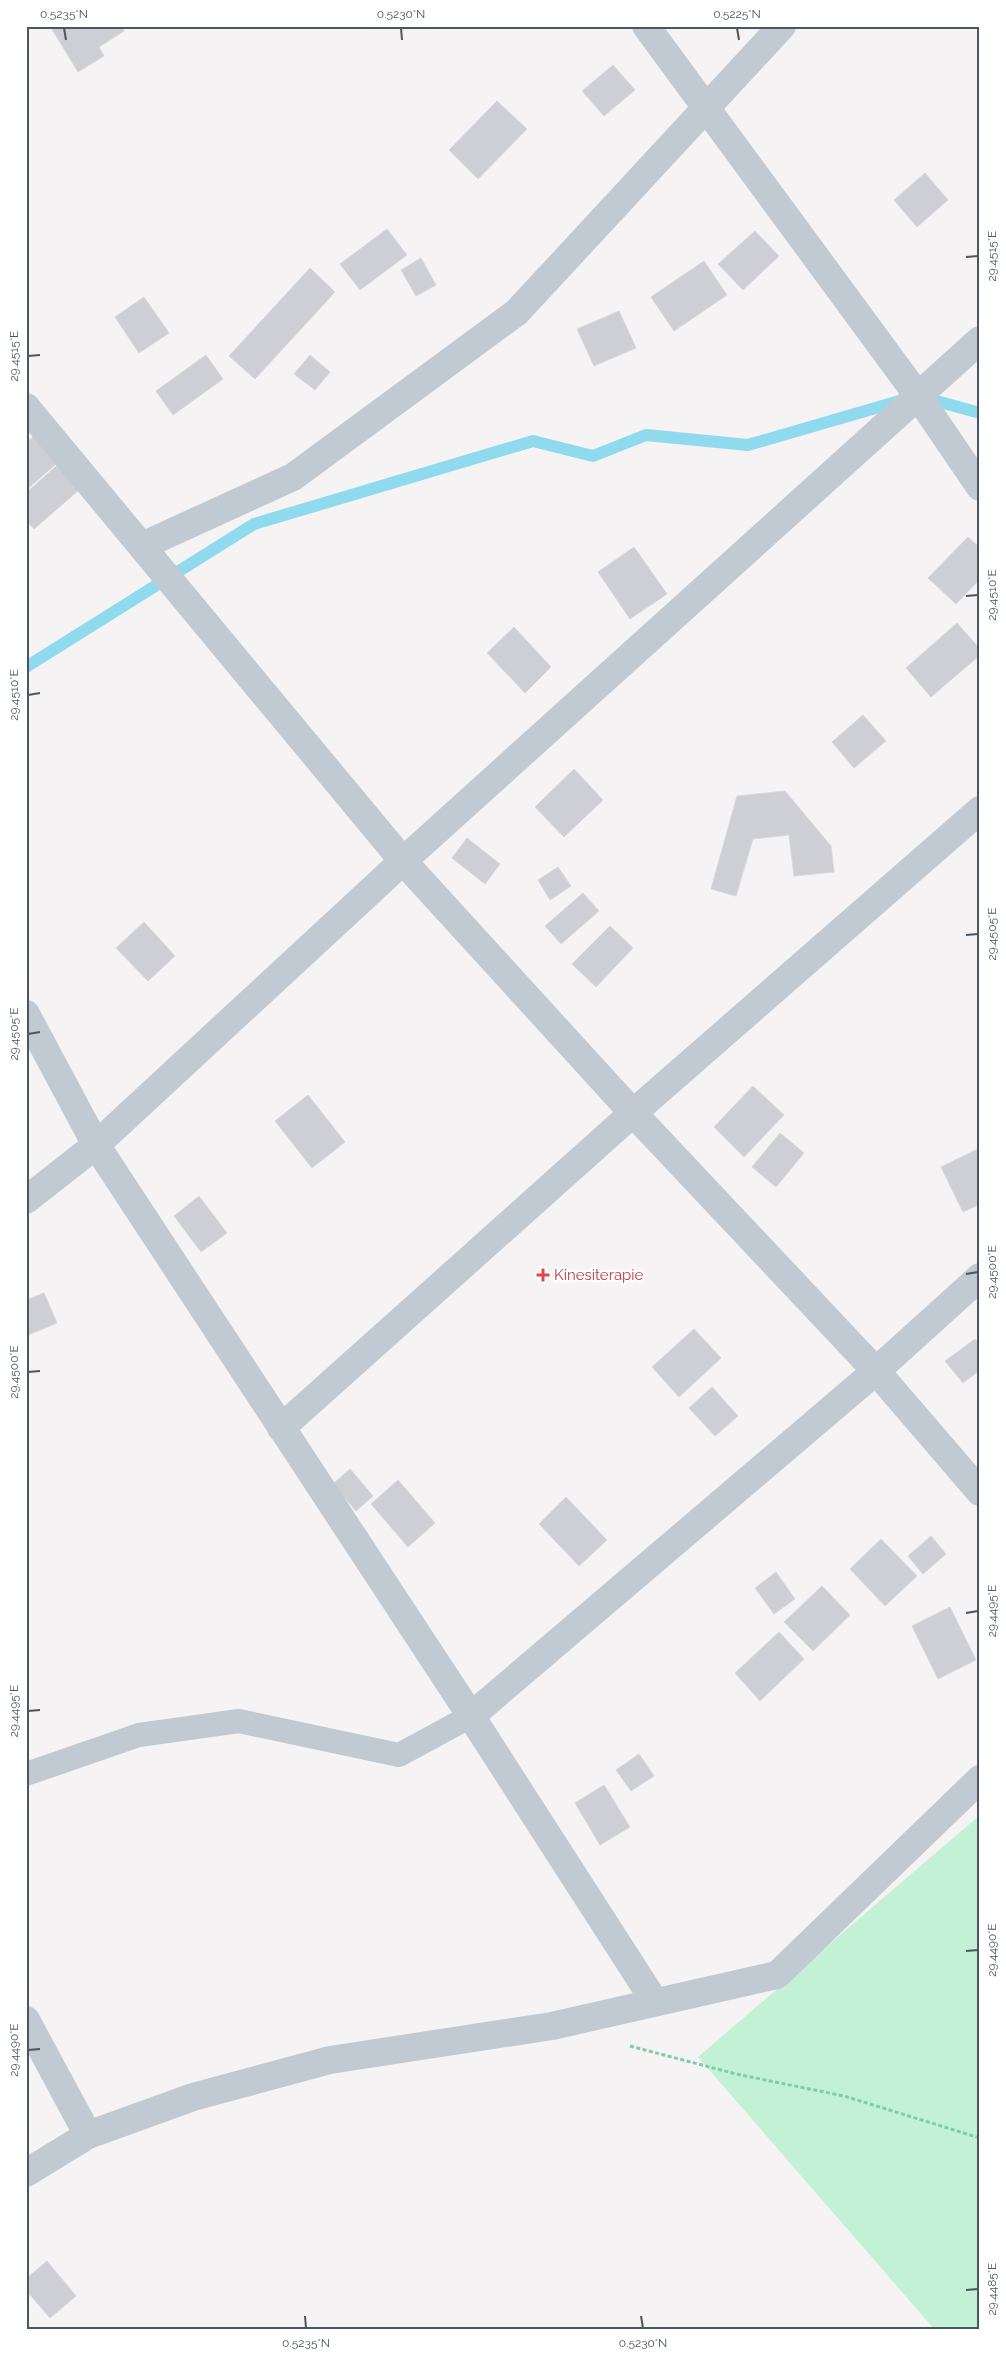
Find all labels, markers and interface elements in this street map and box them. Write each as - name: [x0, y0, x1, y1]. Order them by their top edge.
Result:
- text: 0.5235°N: [40, 7, 88, 21]
- text: 0.5230°N: [377, 7, 425, 21]
- text: 0.5225°N: [713, 7, 761, 21]
- text: 29.4515°E: [985, 231, 999, 281]
- text: 29.4515°E: [7, 331, 21, 381]
- text: 29.4510°E: [985, 569, 999, 621]
- text: 29.4510°E: [7, 669, 21, 721]
- text: 29.4505°E: [985, 907, 999, 961]
- text: 29.4505°E: [7, 1007, 21, 1061]
- text: 29.4500°E: [985, 1245, 999, 1299]
- place label: Kinesiterapie: [554, 1266, 644, 1284]
- marker: Kinesiterapie: [536, 1268, 550, 1282]
- text: 29.4500°E: [7, 1345, 21, 1399]
- text: 29.4495°E: [985, 1585, 999, 1637]
- text: 29.4495°E: [7, 1685, 21, 1737]
- text: 29.4490°E: [985, 1923, 999, 1977]
- text: 29.4490°E: [7, 2023, 21, 2077]
- text: 29.4485°E: [985, 2263, 999, 2315]
- text: 0.5235°N: [282, 2336, 330, 2350]
- text: 0.5230°N: [619, 2336, 667, 2350]

